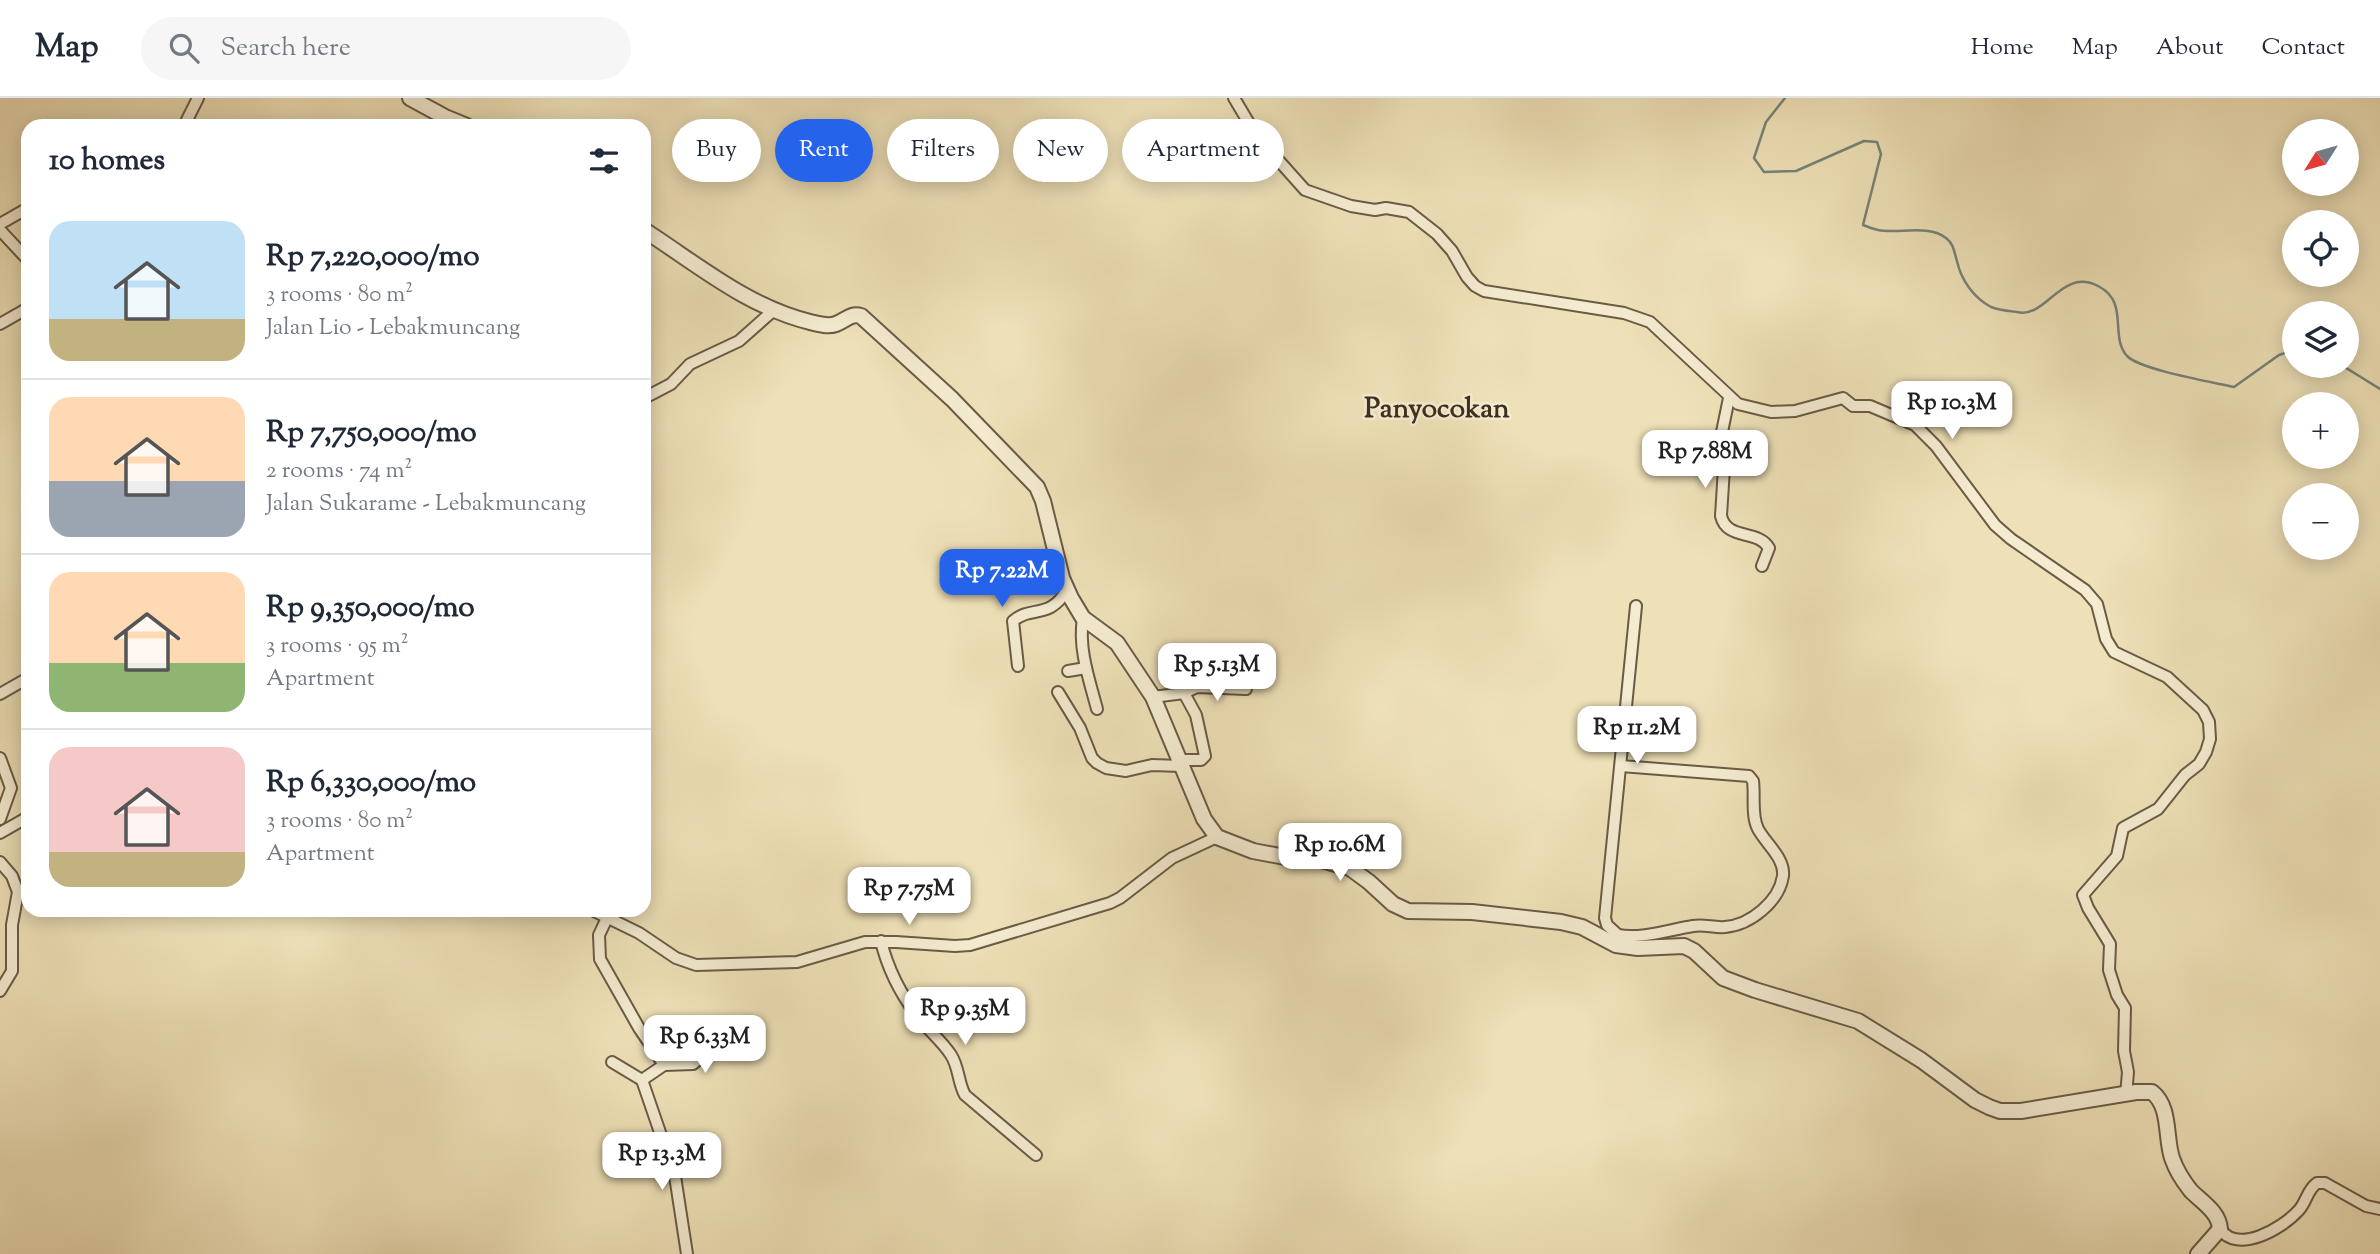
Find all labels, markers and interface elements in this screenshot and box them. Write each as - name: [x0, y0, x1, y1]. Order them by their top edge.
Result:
- search box: [141, 17, 631, 80]
- text: Map: [35, 24, 99, 72]
- icon: search: [165, 29, 203, 67]
- text: Search here: [221, 30, 351, 67]
- text: Home: [1971, 31, 2034, 65]
- text: Map: [2072, 31, 2118, 65]
- text: About: [2156, 31, 2223, 65]
- text: Contact: [2261, 31, 2345, 65]
- chip: Buy: [672, 119, 761, 182]
- chip: Rent: [775, 119, 873, 182]
- chip: Filters: [887, 119, 999, 182]
- chip: New: [1013, 119, 1108, 182]
- chip: Apartment: [1122, 119, 1284, 182]
- north arrow: [2282, 119, 2359, 196]
- map controls: [2282, 119, 2359, 560]
- text: 10 homes: [49, 140, 165, 183]
- icon: filters: [585, 142, 623, 180]
- button: locate: [2282, 210, 2359, 287]
- text: Rp 7,220,000/mo: [266, 236, 480, 279]
- icon: home: [105, 249, 189, 333]
- text: 3 rooms · 80 m²: [266, 279, 413, 312]
- button: layers: [2282, 301, 2359, 378]
- text: Jalan Lio - Lebakmuncang: [266, 312, 520, 345]
- pin: Rp 10.3M: [1880, 382, 2024, 441]
- text: Rp 10.3M: [1907, 387, 1997, 420]
- district label: Panyocokan: [1364, 390, 1510, 430]
- button: +: [2282, 392, 2359, 469]
- text: Rp 7,750,000/mo: [266, 412, 477, 455]
- icon: home: [105, 425, 189, 509]
- pin: Rp 7.88M: [1633, 430, 1777, 490]
- text: Rp 7.88M: [1658, 436, 1752, 469]
- text: 2 rooms · 74 m²: [266, 455, 412, 488]
- button: −: [2282, 483, 2359, 560]
- text: Jalan Sukarame - Lebakmuncang: [266, 488, 586, 521]
- pin: Rp 7.22M: [930, 550, 1074, 609]
- text: Rp 7.22M: [956, 555, 1048, 588]
- text: Rp 9,350,000/mo: [266, 587, 475, 630]
- icon: home: [105, 600, 189, 684]
- text: 3 rooms · 95 m²: [266, 630, 409, 663]
- pin: Rp 5.13M: [1145, 644, 1289, 703]
- text: Rp 5.13M: [1174, 649, 1260, 682]
- text: Apartment: [266, 663, 375, 696]
- pin: Rp 11.2M: [1565, 706, 1709, 766]
- text: Rp 11.2M: [1593, 712, 1681, 745]
- text: Rp 6,330,000/mo: [266, 762, 476, 805]
- icon: home: [105, 775, 189, 859]
- text: 3 rooms · 80 m²: [266, 805, 413, 838]
- pin: Rp 10.6M: [1268, 824, 1412, 883]
- text: Rp 10.6M: [1295, 829, 1386, 862]
- text: Apartment: [266, 838, 375, 871]
- pin: Rp 7.75M: [837, 868, 981, 927]
- text: Rp 7.75M: [864, 873, 954, 906]
- pin: Rp 9.35M: [893, 988, 1037, 1047]
- text: Rp 9.35M: [920, 993, 1010, 1026]
- pin: Rp 6.33M: [633, 1016, 777, 1075]
- text: Rp 6.33M: [660, 1021, 750, 1054]
- pin: Rp 13.3M: [590, 1132, 734, 1192]
- text: Rp 13.3M: [618, 1138, 706, 1171]

